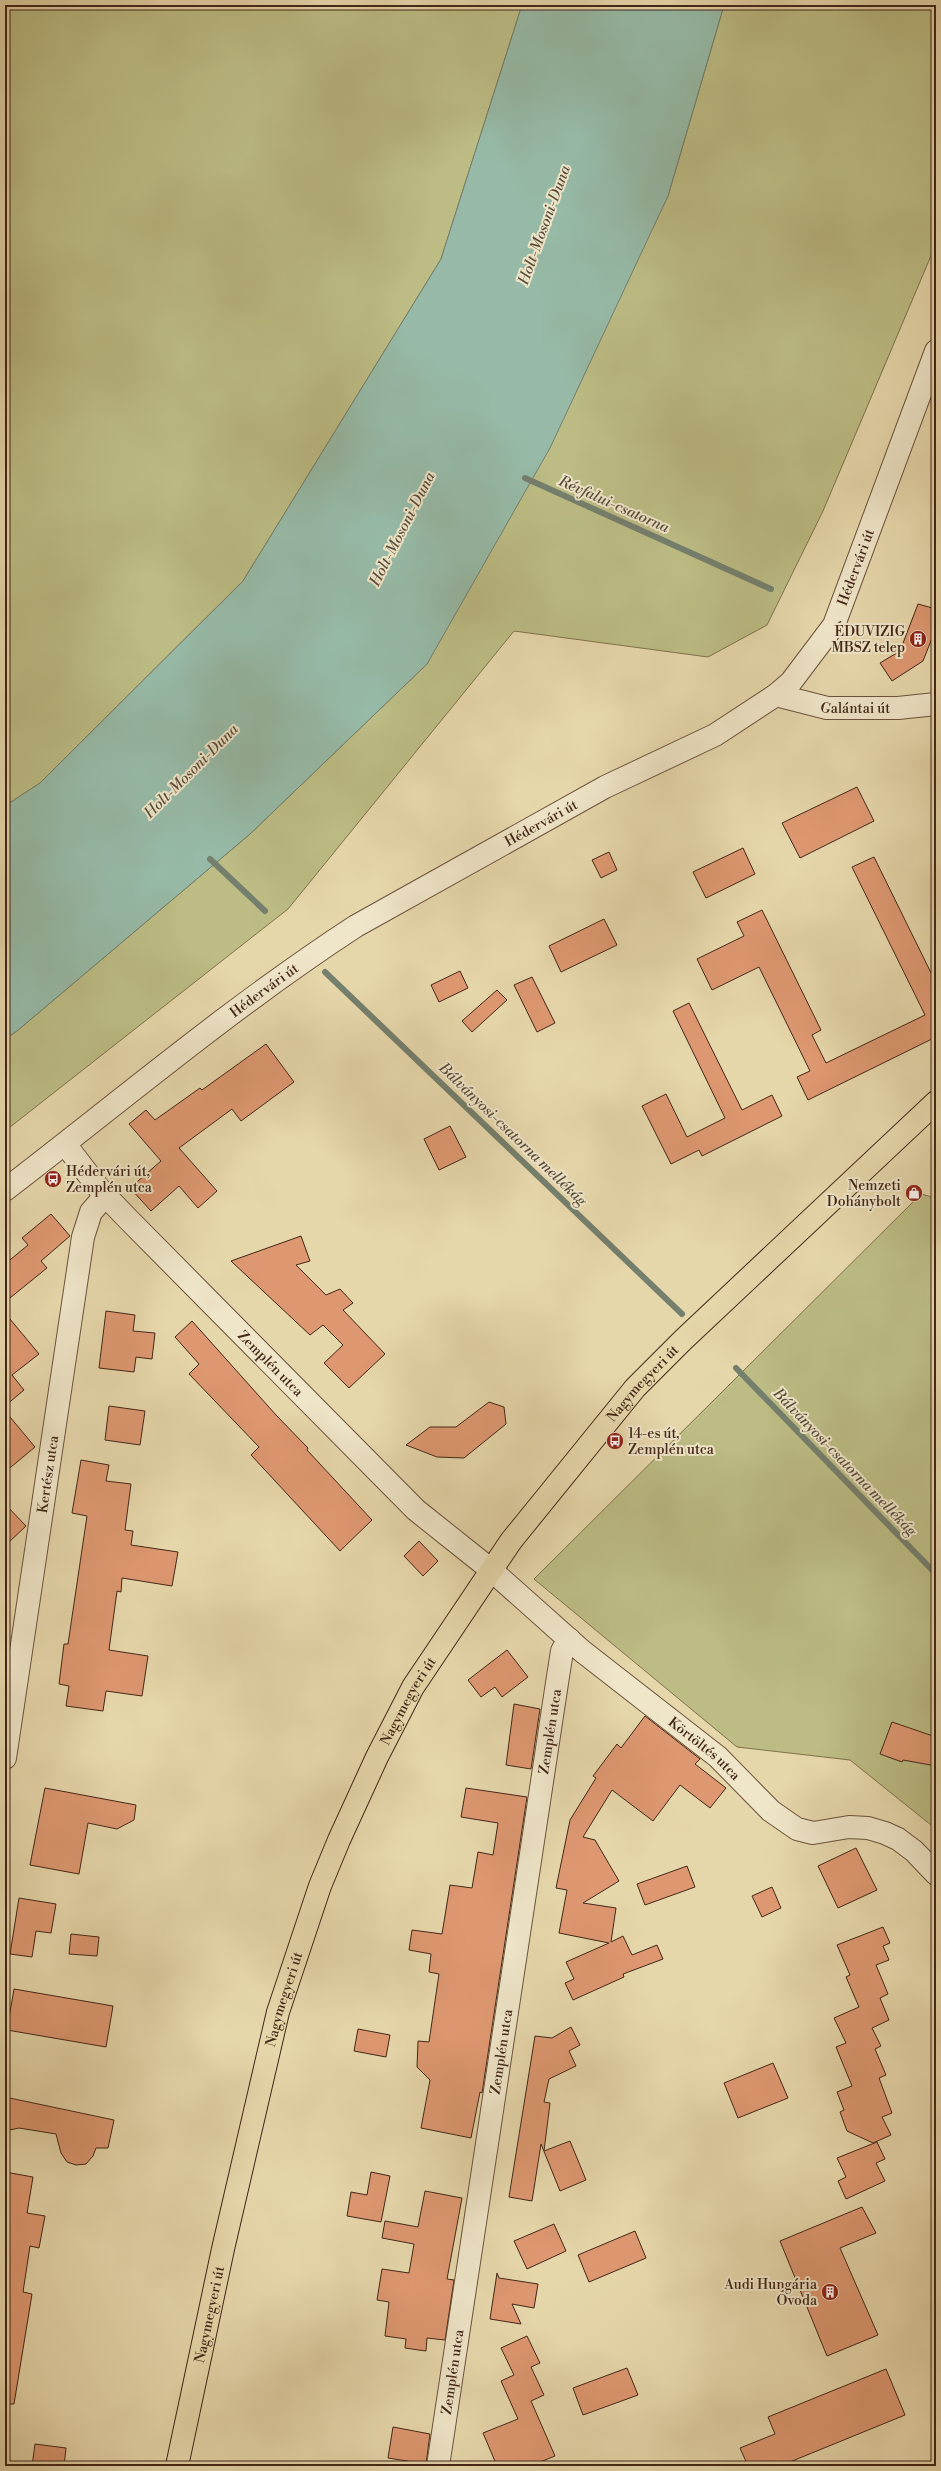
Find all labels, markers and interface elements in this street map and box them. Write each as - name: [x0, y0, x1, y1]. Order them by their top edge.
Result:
- water label: Holt-Mosoni-Duna: [514, 162, 575, 288]
- water label: Holt-Mosoni-Duna: [365, 468, 440, 590]
- water label: Révfalui-csatorna: [555, 471, 673, 538]
- street label: Hédervári út: [834, 527, 879, 609]
- place label: ÉDUVIZIG MBSZ telep: [832, 621, 906, 657]
- building icon: ÉDUVIZIG MBSZ telep: [908, 629, 928, 649]
- street label: Galántai út: [818, 699, 890, 719]
- water label: Holt-Mosoni-Duna: [140, 720, 243, 823]
- street label: Hédervári út: [502, 796, 581, 851]
- street label: Hédervári út: [226, 960, 302, 1022]
- water label: Bálványosi-csatorna mellékág: [434, 1058, 592, 1211]
- place label: Hédervári út, Zemplén utca: [66, 1163, 153, 1197]
- bus stop icon: Hédervári út, Zemplén utca: [43, 1169, 63, 1189]
- place label: Nemzeti Dohánybolt: [827, 1177, 901, 1211]
- shop icon: Nemzeti Dohánybolt: [904, 1183, 924, 1203]
- street label: Zemplén utca: [233, 1327, 307, 1401]
- street label: Nagymegyeri út: [603, 1341, 683, 1426]
- water label: Bálványosi-csatorna mellékág: [768, 1384, 921, 1541]
- place label: 14-es út, Zemplén utca: [628, 1425, 715, 1459]
- bus stop icon: 14-es út, Zemplén utca: [605, 1431, 625, 1451]
- street label: Kertész utca: [34, 1433, 63, 1514]
- street label: Nagymegyeri út: [377, 1654, 441, 1748]
- street label: Zemplén utca: [535, 1687, 566, 1775]
- street label: Körtöltés utca: [664, 1714, 744, 1785]
- street label: Nagymegyeri út: [262, 1950, 307, 2049]
- street label: Zemplén utca: [487, 2007, 517, 2096]
- street label: Nagymegyeri út: [191, 2265, 229, 2365]
- place label: Audi Hungária Óvoda: [723, 2276, 818, 2310]
- building icon: Audi Hungária Óvoda: [820, 2282, 840, 2302]
- street label: Zemplén utca: [438, 2327, 469, 2416]

